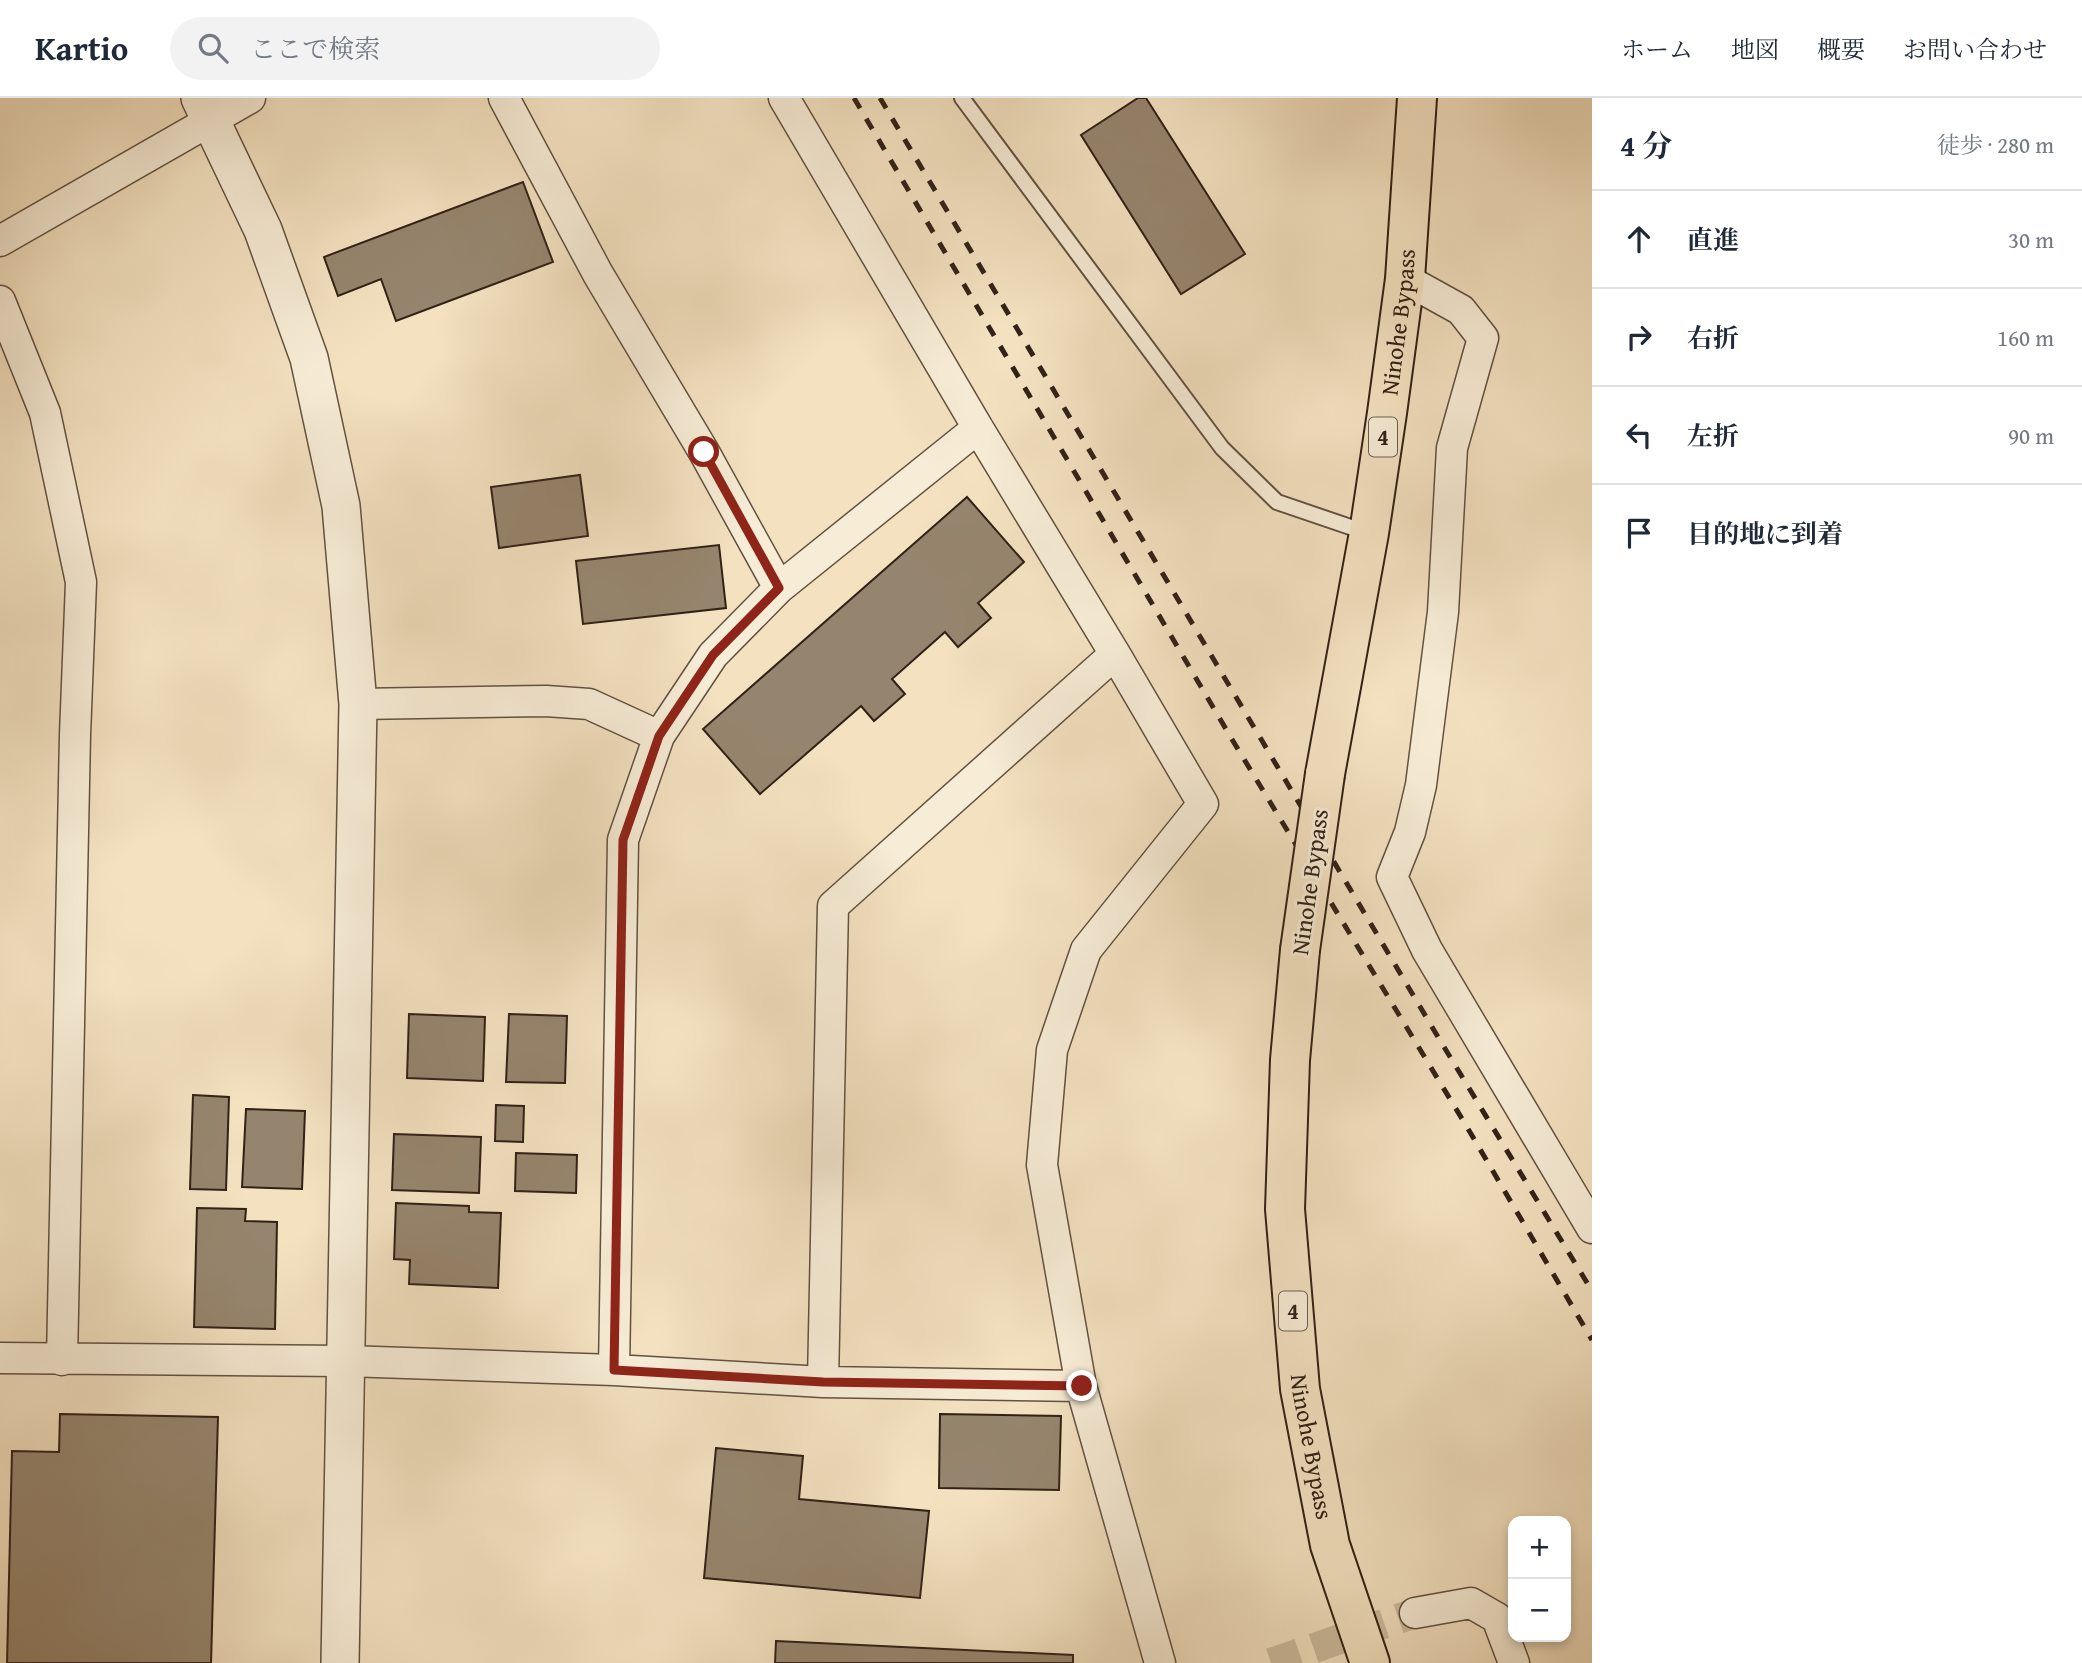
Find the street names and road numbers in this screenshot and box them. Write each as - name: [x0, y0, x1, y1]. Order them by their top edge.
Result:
- street label: Ninohe Bypass: [1372, 248, 1424, 397]
- road number: 4: [1369, 418, 1397, 456]
- street label: Ninohe Bypass: [1282, 807, 1337, 957]
- road number: 4: [1279, 1292, 1307, 1330]
- street label: Ninohe Bypass: [1282, 1373, 1343, 1522]

